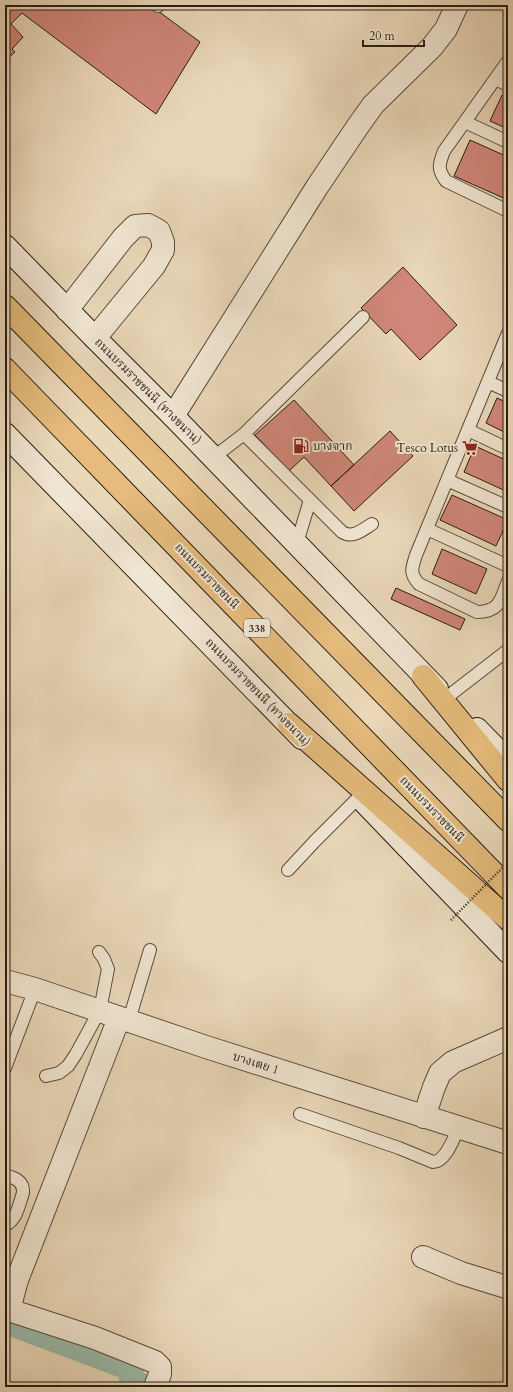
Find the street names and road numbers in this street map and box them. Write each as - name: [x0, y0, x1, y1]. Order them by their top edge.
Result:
- street label: ถนนบรมราชชนนี (ทางขนาน): [91, 334, 205, 448]
- street label: ถนนบรมราชชนนี: [171, 539, 243, 613]
- road number: 338: [244, 619, 270, 637]
- street label: ถนนบรมราชชนนี (ทางขนาน): [202, 634, 314, 750]
- street label: ถนนบรมราชชนนี: [396, 772, 468, 846]
- street label: บางเตย 1: [231, 1048, 281, 1078]

